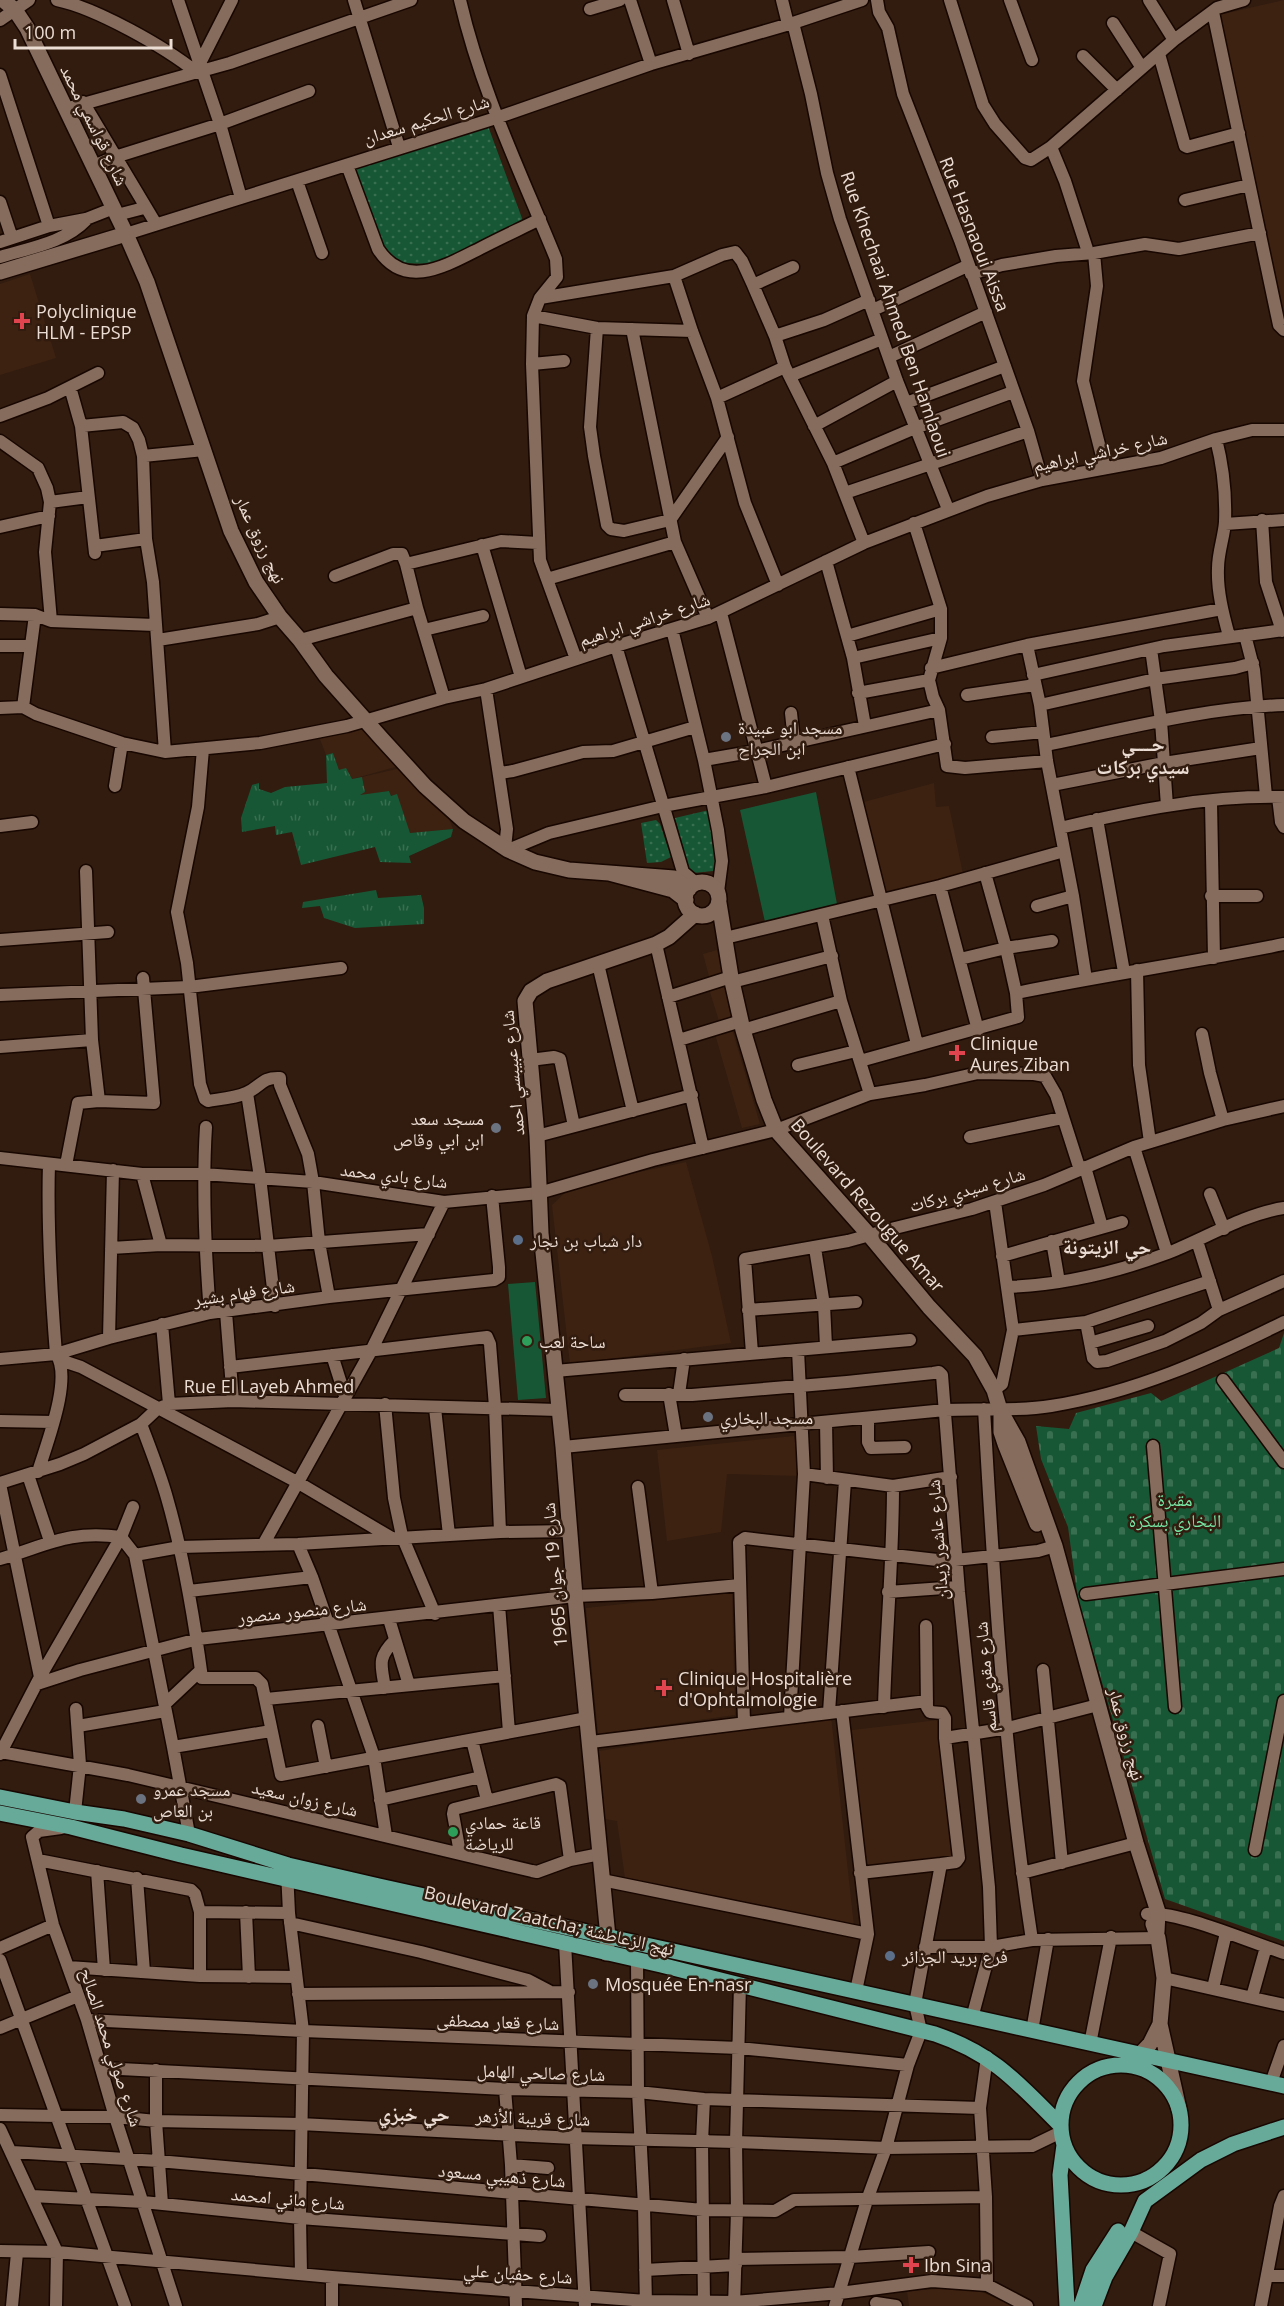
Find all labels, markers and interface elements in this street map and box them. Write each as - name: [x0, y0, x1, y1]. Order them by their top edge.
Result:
- scale bar: [15, 12, 171, 50]
- text: 100 m: [24, 20, 76, 44]
- street label: شارع قواسمي محمد: [52, 61, 135, 191]
- street label: شارع الحكيم سعدان: [360, 88, 492, 151]
- street label: Rue Hasnaoui Aissa: [934, 153, 1016, 315]
- street label: Rue Khechaai Ahmed Ben Hamlaoui: [836, 168, 956, 460]
- place label: Polyclinique HLM - EPSP: [36, 299, 137, 344]
- marker: Polyclinique HLM - EPSP: [13, 312, 31, 330]
- street label: شارع خراشي ابراهيم: [1031, 425, 1170, 480]
- street label: نهج رزوق عمار: [229, 490, 292, 588]
- street label: شارع خراشي ابراهيم: [575, 586, 714, 655]
- place label: مسجد ابو عبيدة ابن الجراح: [738, 715, 842, 761]
- marker: مسجد ابو عبيدة ابن الجراح: [719, 730, 733, 744]
- district label: حــــي سيدي بركات: [1097, 730, 1189, 782]
- street label: شارع عبيبسي احمد: [495, 1009, 533, 1137]
- place label: Clinique Aures Ziban: [970, 1031, 1070, 1076]
- marker: Clinique Aures Ziban: [948, 1044, 966, 1062]
- place label: مسجد سعد ابن ابي وقاص: [393, 1106, 484, 1155]
- street label: Boulevard Rezougue Amar: [786, 1113, 951, 1297]
- marker: مسجد سعد ابن ابي وقاص: [489, 1121, 503, 1135]
- street label: شارع بادي محمد: [339, 1157, 449, 1197]
- street label: شارع سيدي بركات: [906, 1161, 1029, 1220]
- place label: دار شباب بن نجار: [529, 1228, 642, 1252]
- marker: دار شباب بن نجار: [511, 1233, 525, 1247]
- district label: حي الزيتونة: [1063, 1233, 1151, 1262]
- street label: شارع فهام بشير: [191, 1273, 296, 1312]
- place label: ساحة لعب: [539, 1329, 606, 1353]
- marker: ساحة لعب: [520, 1334, 534, 1348]
- street label: Rue El Layeb Ahmed: [184, 1374, 354, 1398]
- place label: مسجد البخاري: [720, 1405, 813, 1433]
- marker: مسجد البخاري: [701, 1410, 715, 1424]
- street label: شارع عاشور زيدان: [921, 1479, 953, 1601]
- park label: مقبرة البخاري بسكرة: [1129, 1487, 1221, 1536]
- street label: شارع 19 جوان 1965: [536, 1502, 572, 1648]
- street label: شارع منصور منصور: [235, 1591, 368, 1629]
- street label: شارع مقري قاسم: [968, 1621, 1005, 1733]
- place label: Clinique Hospitalière d'Ophtalmologie: [678, 1666, 852, 1711]
- marker: Clinique Hospitalière d'Ophtalmologie: [655, 1679, 673, 1697]
- street label: نهج رزوق عمار: [1102, 1684, 1151, 1783]
- street label: شارع زوان سعيد: [250, 1774, 360, 1822]
- place label: مسجد عمرو بن العاص: [153, 1777, 231, 1822]
- marker: مسجد عمرو بن العاص: [134, 1792, 148, 1806]
- place label: قاعة حمادي للرياضة: [465, 1810, 541, 1855]
- marker: قاعة حمادي للرياضة: [446, 1825, 460, 1839]
- street label: Boulevard Zaatcha; نهج الزعاطشة: [422, 1880, 676, 1961]
- place label: فرع بريد الجزائر: [901, 1944, 1008, 1968]
- marker: فرع بريد الجزائر: [883, 1949, 897, 1963]
- street label: شارع صولي محمد الصالح: [72, 1965, 149, 2131]
- place label: Mosquée En-nasr: [605, 1972, 752, 1996]
- marker: Mosquée En-nasr: [586, 1977, 600, 1991]
- street label: شارع قعار مصطفى: [436, 2007, 560, 2035]
- street label: شارع صالحي الهامل: [476, 2058, 606, 2090]
- district label: حي خبزي: [378, 2100, 450, 2129]
- street label: شارع قريبة الأزهر: [474, 2103, 591, 2131]
- street label: شارع ذهيبي مسعود: [437, 2157, 567, 2196]
- street label: شارع ماني امحمد: [230, 2181, 346, 2218]
- place label: Ibn Sina: [924, 2253, 991, 2277]
- marker: Ibn Sina: [902, 2256, 920, 2274]
- street label: شارع حفيان علي: [462, 2257, 573, 2292]

